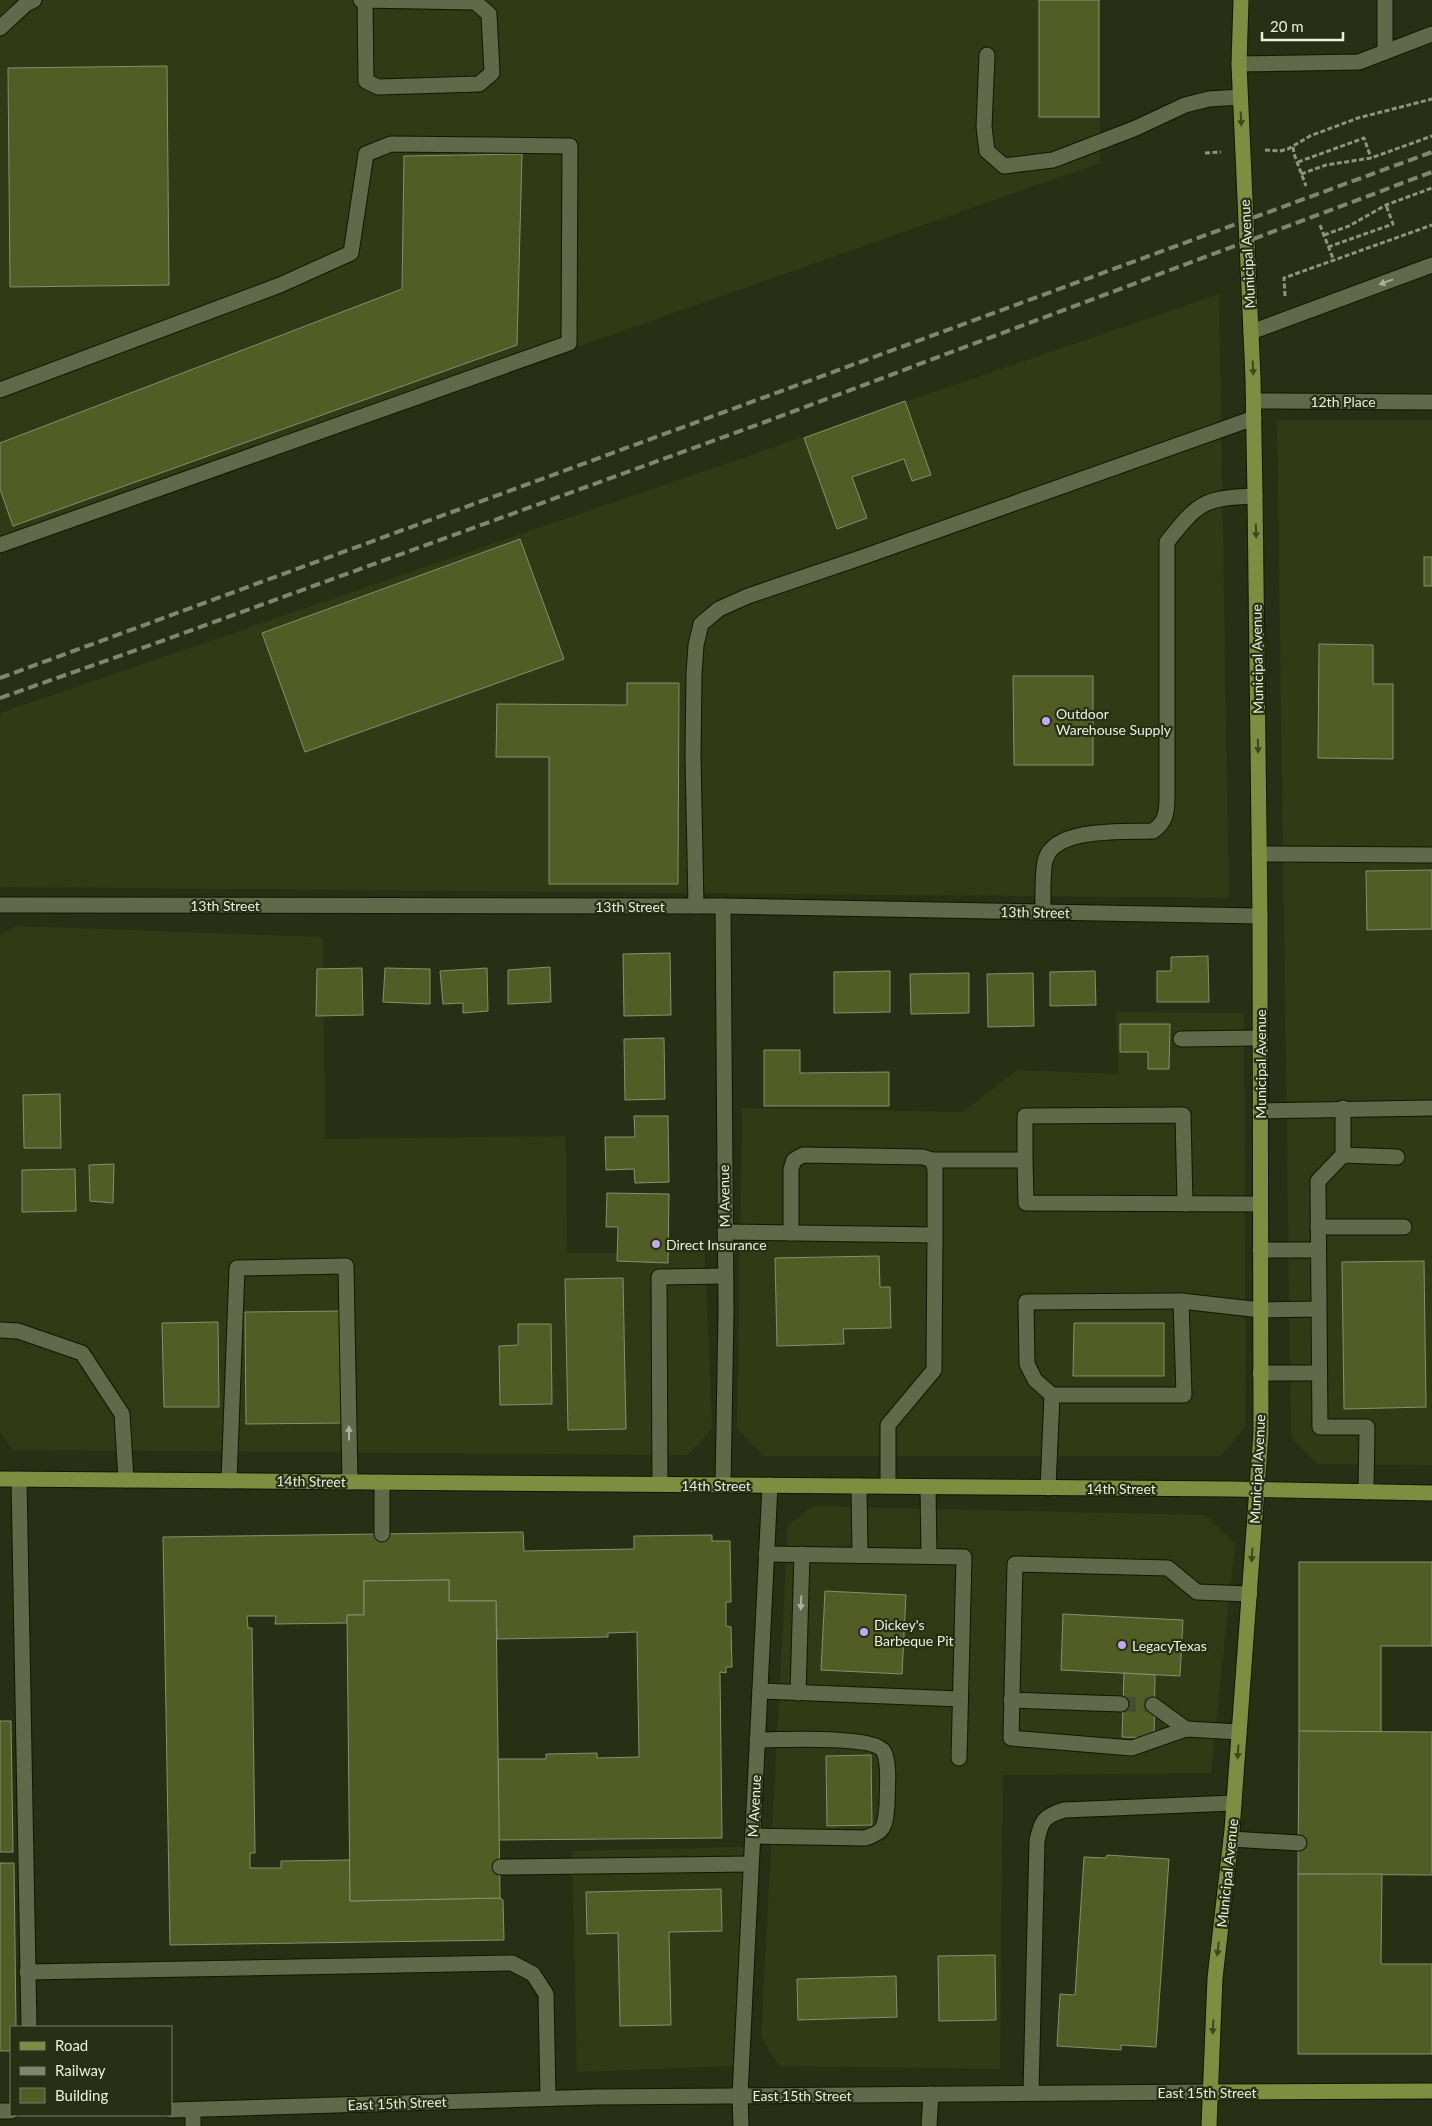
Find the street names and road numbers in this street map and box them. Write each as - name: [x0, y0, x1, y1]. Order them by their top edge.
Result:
- street label: Municipal Avenue: [1236, 199, 1258, 309]
- street label: 12th Place: [1310, 393, 1376, 410]
- street label: Municipal Avenue: [1248, 604, 1266, 714]
- street label: 13th Street: [190, 897, 260, 914]
- street label: 13th Street: [595, 898, 665, 915]
- street label: 13th Street: [1000, 903, 1070, 921]
- street label: Municipal Avenue: [1252, 1009, 1269, 1119]
- street label: M Avenue: [715, 1165, 733, 1227]
- street label: Municipal Avenue: [1246, 1414, 1268, 1524]
- street label: 14th Street: [276, 1472, 346, 1490]
- street label: 14th Street: [681, 1477, 751, 1494]
- street label: 14th Street: [1086, 1480, 1156, 1497]
- street label: M Avenue: [744, 1774, 764, 1838]
- street label: Municipal Avenue: [1213, 1818, 1241, 1928]
- street label: East 15th Street: [1157, 2084, 1257, 2101]
- street label: East 15th Street: [752, 2087, 852, 2104]
- street label: East 15th Street: [347, 2093, 447, 2113]

